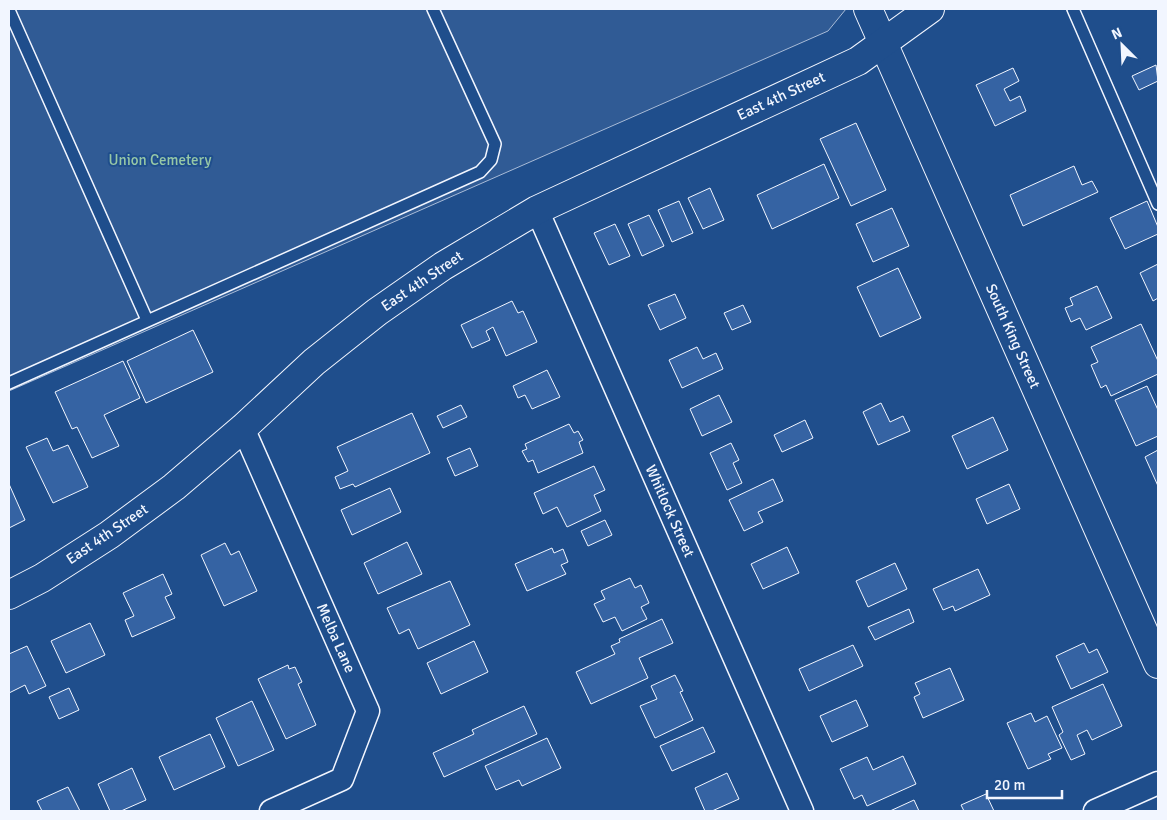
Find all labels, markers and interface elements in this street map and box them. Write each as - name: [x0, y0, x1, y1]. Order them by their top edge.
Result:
- north arrow: [1097, 20, 1147, 70]
- text: N: [1109, 24, 1125, 43]
- street label: East 4th Street: [734, 68, 828, 124]
- park label: Union Cemetery: [108, 151, 212, 169]
- street label: East 4th Street: [378, 247, 466, 315]
- street label: South King Street: [982, 281, 1044, 391]
- street label: Whitlock Street: [642, 462, 698, 560]
- street label: East 4th Street: [63, 500, 151, 568]
- street label: Melba Lane: [313, 601, 359, 675]
- scale bar: [987, 768, 1062, 800]
- text: 20 m: [994, 776, 1025, 794]

